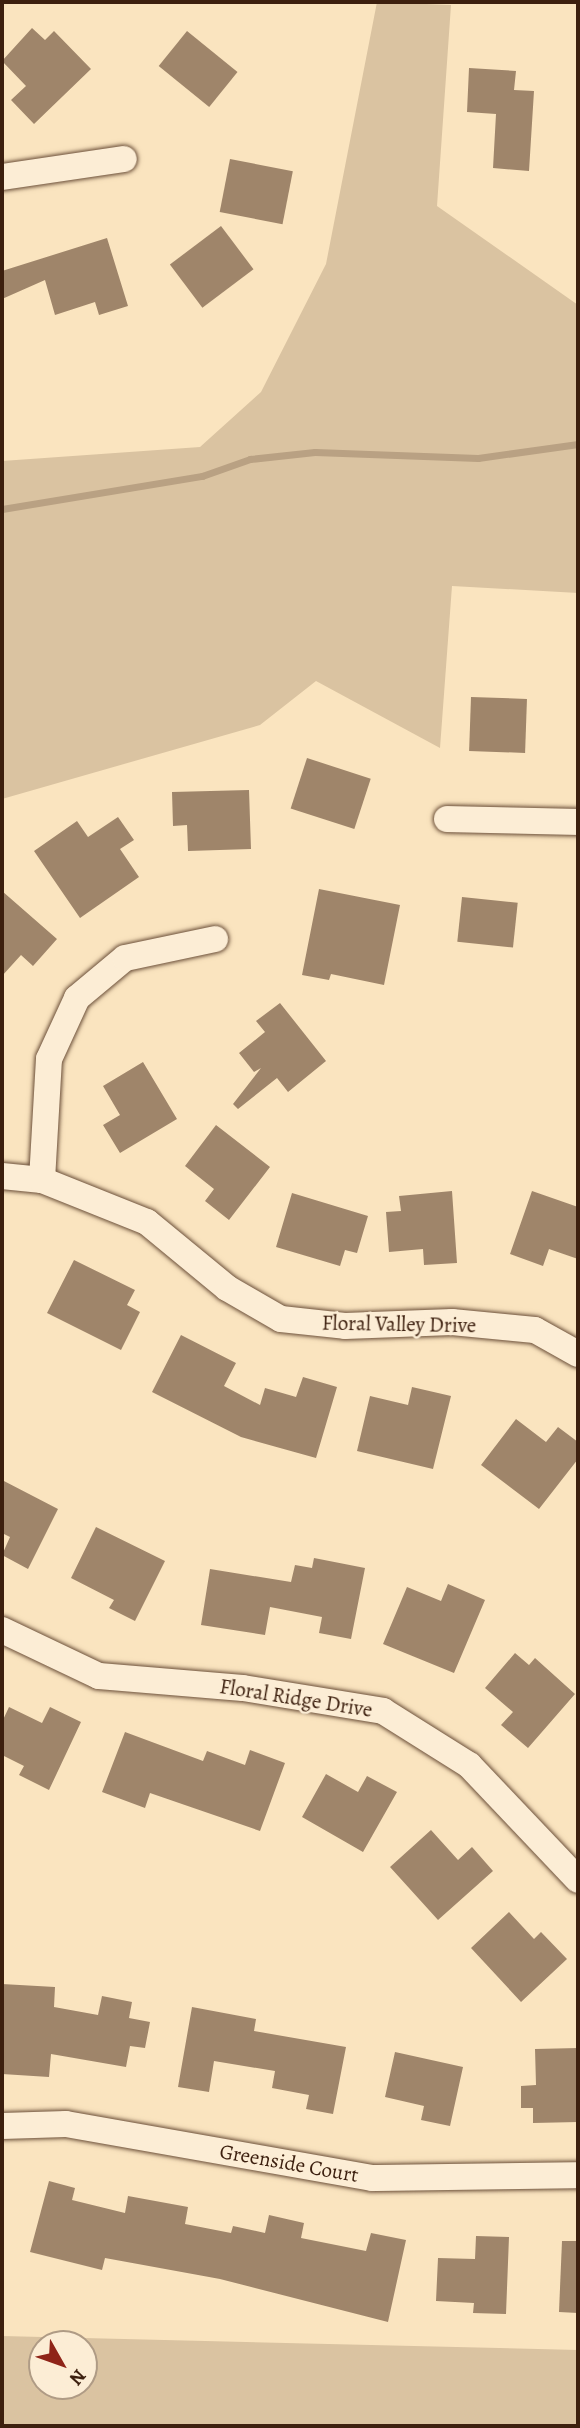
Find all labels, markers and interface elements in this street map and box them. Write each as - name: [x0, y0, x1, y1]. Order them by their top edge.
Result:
- street label: Floral Valley Drive: [322, 1310, 476, 1338]
- street label: Floral Ridge Drive: [218, 1673, 374, 1723]
- street label: Greenside Court: [218, 2138, 360, 2188]
- north arrow: [28, 2330, 98, 2400]
- text: N: [63, 2364, 92, 2391]

